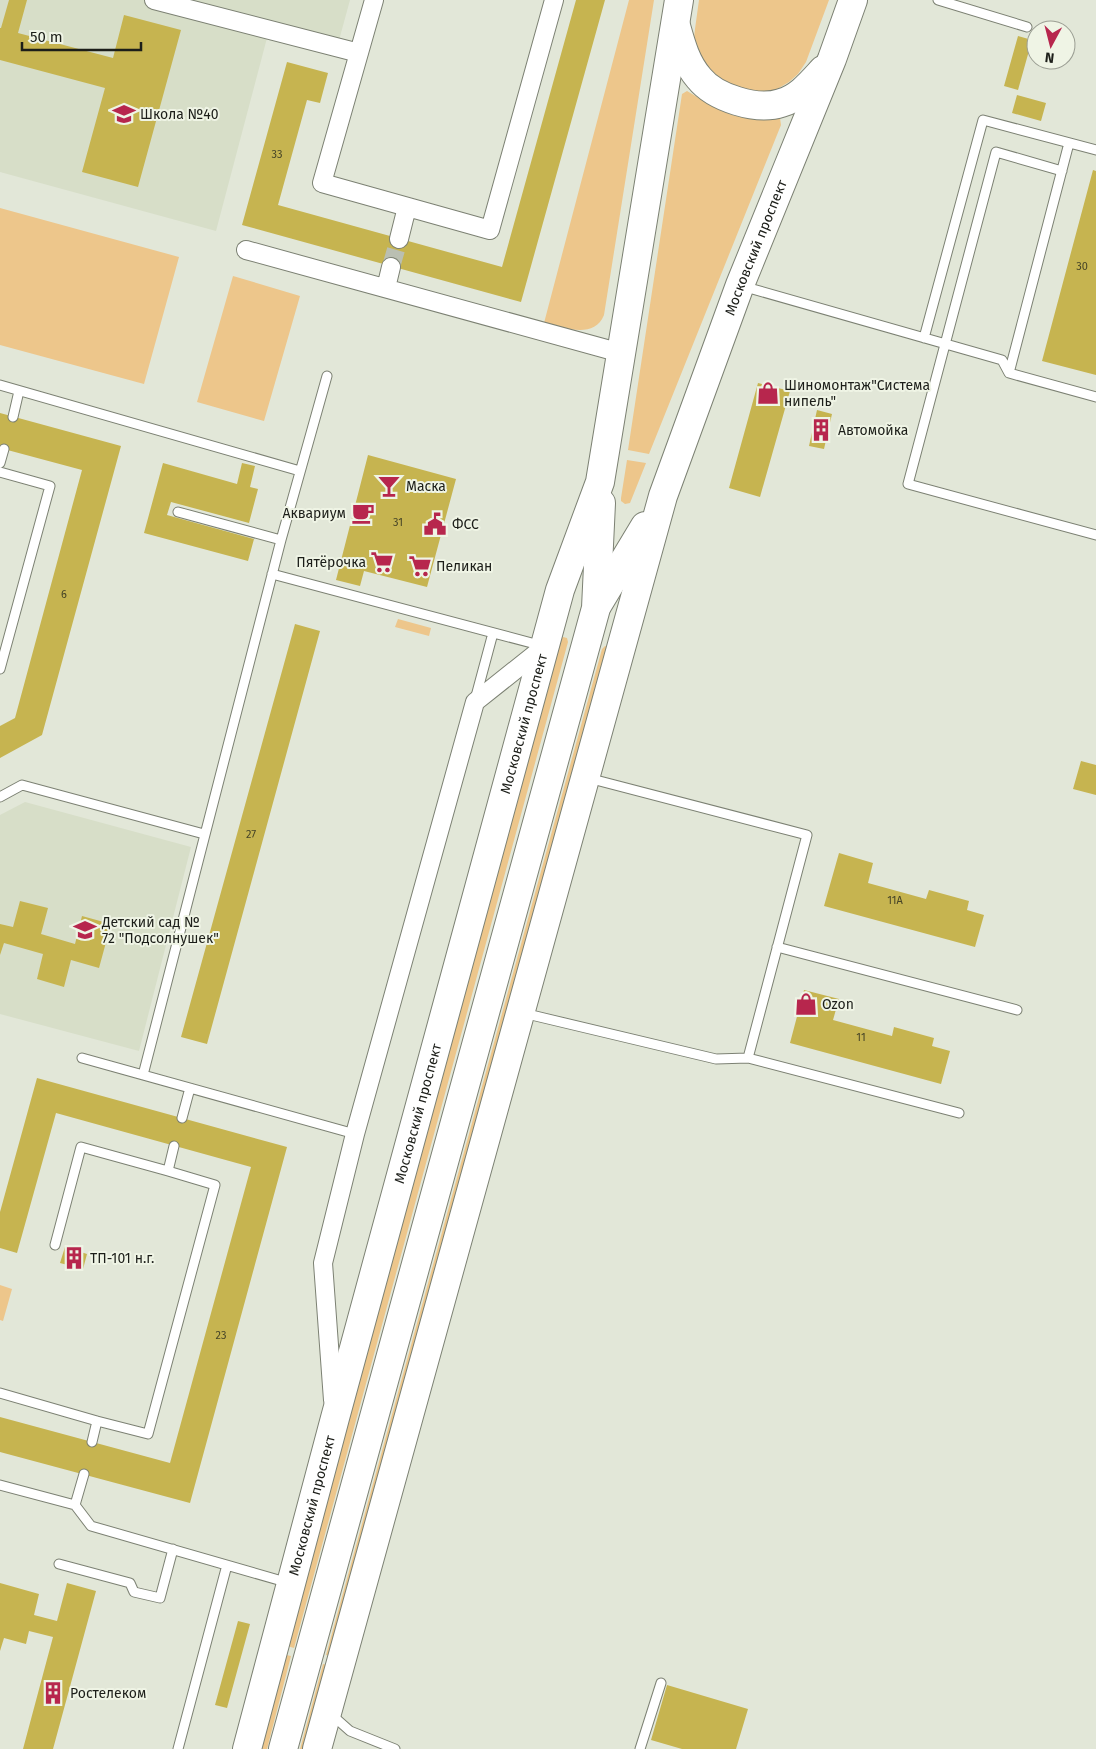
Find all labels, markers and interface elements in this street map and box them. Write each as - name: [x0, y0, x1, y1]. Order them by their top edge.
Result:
- scale bar: [22, 20, 141, 52]
- north arrow: [1026, 20, 1076, 70]
- text: 50 m: [30, 28, 63, 46]
- text: N: [1044, 48, 1055, 66]
- school or university icon: Школа №40: [111, 101, 137, 127]
- place label: Школа №40: [140, 106, 219, 123]
- house number: 33: [272, 148, 282, 161]
- street label: Московский проспект: [722, 177, 791, 318]
- house number: 30: [1076, 260, 1088, 273]
- place label: Шиномонтаж"Система нипель": [784, 377, 930, 410]
- shop icon: Шиномонтаж"Система нипель": [755, 380, 781, 406]
- building icon: Автомойка: [808, 417, 834, 443]
- place label: Автомойка: [838, 422, 908, 439]
- bar icon: Маска: [376, 473, 402, 499]
- place label: Маска: [406, 478, 446, 495]
- cafe icon: Аквариум: [350, 500, 376, 526]
- place label: Аквариум: [282, 505, 346, 522]
- public building icon: ФСС: [422, 511, 448, 537]
- house number: 31: [393, 516, 403, 529]
- place label: ФСС: [452, 516, 479, 533]
- supermarket icon: Пятёрочка: [369, 549, 395, 575]
- supermarket icon: Пеликан: [407, 553, 433, 579]
- place label: Пятёрочка: [296, 554, 366, 571]
- place label: Пеликан: [436, 558, 492, 575]
- house number: 6: [61, 588, 67, 601]
- street label: Московский проспект: [497, 651, 551, 796]
- house number: 27: [246, 828, 256, 841]
- house number: 11А: [887, 894, 904, 907]
- place label: Детский сад № 72 "Подсолнушек": [101, 914, 219, 947]
- school or university icon: Детский сад № 72 "Подсолнушек": [72, 917, 98, 943]
- shop icon: Ozon: [793, 991, 819, 1017]
- place label: Ozon: [822, 996, 854, 1013]
- house number: 11: [856, 1031, 866, 1044]
- street label: Московский проспект: [391, 1041, 446, 1186]
- building icon: ТП-101 н.г.: [61, 1245, 87, 1271]
- place label: ТП-101 н.г.: [90, 1250, 154, 1267]
- house number: 23: [216, 1329, 226, 1342]
- street label: Московский проспект: [285, 1433, 339, 1578]
- building icon: Ростелеком: [40, 1680, 66, 1706]
- place label: Ростелеком: [70, 1685, 146, 1702]

